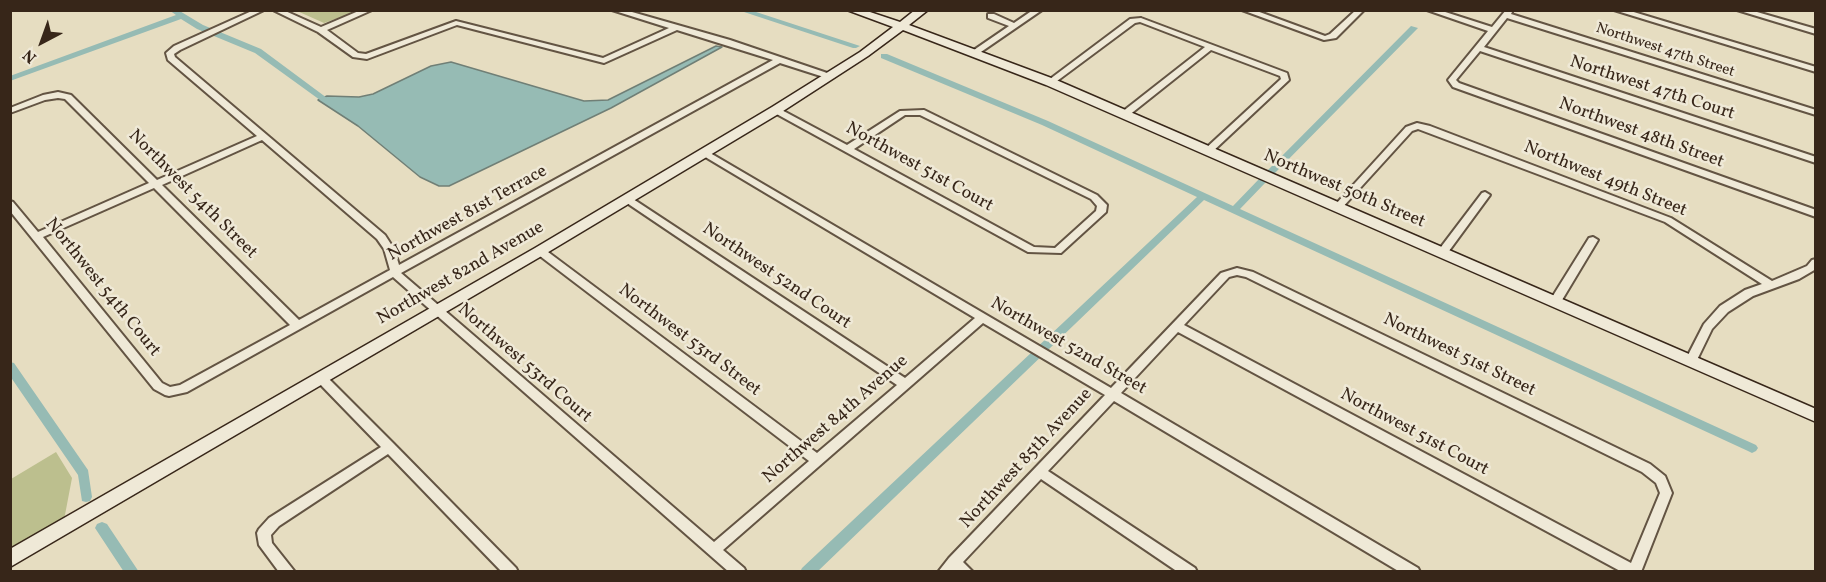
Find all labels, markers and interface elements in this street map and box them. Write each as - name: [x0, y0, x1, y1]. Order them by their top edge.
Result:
- north arrow: [12, 12, 72, 72]
- street label: Northwest 47th Street: [1593, 20, 1737, 82]
- text: N: [19, 43, 42, 68]
- street label: Northwest 47th Court: [1567, 52, 1737, 126]
- street label: Northwest 48th Street: [1556, 94, 1726, 174]
- street label: Northwest 51st Court: [841, 118, 997, 218]
- street label: Northwest 54th Street: [123, 126, 261, 264]
- street label: Northwest 49th Street: [1520, 137, 1690, 223]
- street label: Northwest 50th Street: [1260, 146, 1428, 234]
- street label: Northwest 81st Terrace: [385, 161, 551, 267]
- street label: Northwest 54th Court: [39, 214, 165, 362]
- street label: Northwest 82nd Avenue: [374, 217, 548, 331]
- street label: Northwest 52nd Court: [697, 219, 855, 335]
- street label: Northwest 53rd Street: [613, 280, 765, 402]
- street label: Northwest 52nd Street: [986, 293, 1150, 401]
- street label: Northwest 53rd Court: [452, 300, 596, 428]
- street label: Northwest 51st Street: [1379, 310, 1539, 402]
- street label: Northwest 84th Avenue: [759, 351, 913, 489]
- street label: Northwest 85th Avenue: [956, 384, 1098, 534]
- street label: Northwest 51st Court: [1336, 385, 1492, 481]

